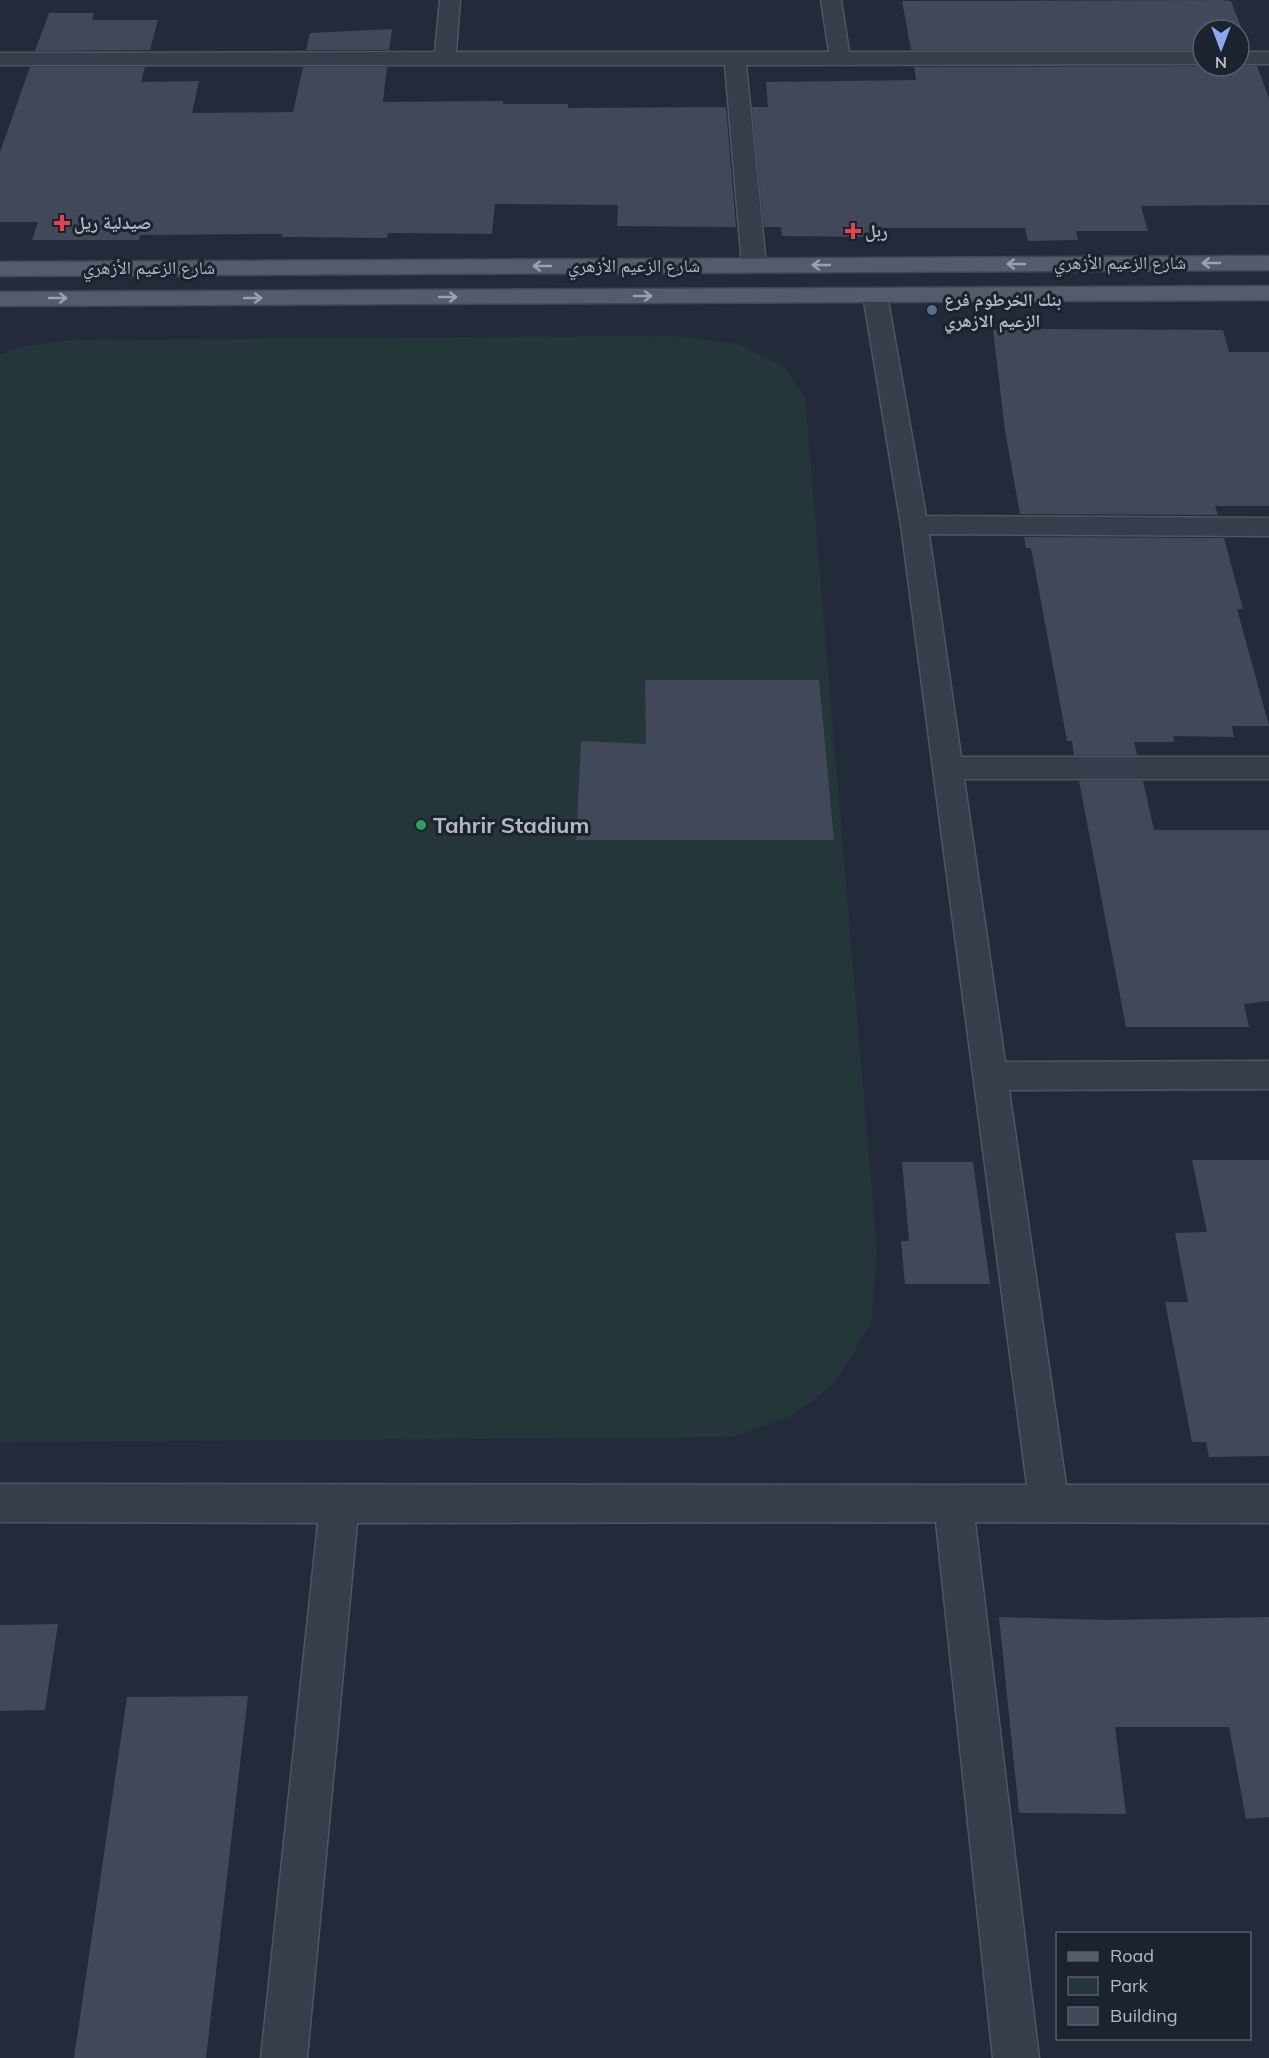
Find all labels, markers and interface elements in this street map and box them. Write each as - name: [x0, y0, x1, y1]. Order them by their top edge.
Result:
- north arrow: [1191, 18, 1251, 78]
- text: N: [1215, 53, 1227, 73]
- place label: صيدلية ريل: [74, 211, 151, 234]
- marker: صيدلية ريل: [55, 216, 69, 230]
- place label: ربل: [865, 219, 888, 242]
- marker: ربل: [846, 224, 860, 238]
- street label: شارع الزعيم الأزهري: [1054, 251, 1186, 278]
- street label: شارع الزعيم الأزهري: [568, 254, 700, 281]
- street label: شارع الزعيم الأزهري: [83, 256, 215, 283]
- one-way arrow: [1201, 257, 1221, 269]
- one-way arrow: [1006, 258, 1026, 270]
- one-way arrow: [811, 259, 831, 271]
- one-way arrow: [532, 260, 552, 272]
- place label: بنك الخرطوم فرع الزعيم الازهري: [944, 288, 1061, 335]
- one-way arrow: [633, 290, 653, 302]
- one-way arrow: [438, 291, 458, 303]
- one-way arrow: [243, 292, 263, 303]
- one-way arrow: [48, 293, 68, 304]
- marker: بنك الخرطوم فرع الزعيم الازهري: [925, 303, 939, 317]
- place label: Tahrir Stadium: [433, 811, 589, 839]
- marker: Tahrir Stadium: [414, 818, 428, 832]
- legend: [1056, 1932, 1251, 2040]
- text: Road: [1110, 1944, 1154, 1967]
- text: Park: [1110, 1974, 1149, 1997]
- text: Building: [1110, 2004, 1178, 2027]

